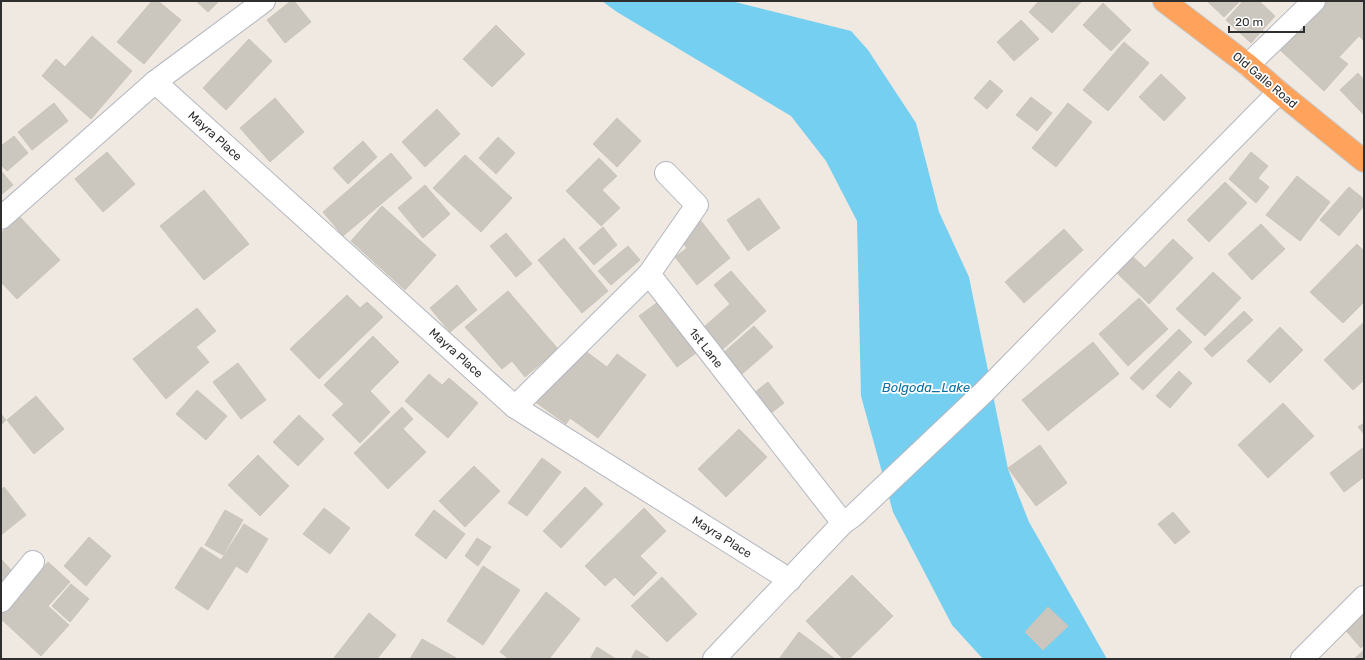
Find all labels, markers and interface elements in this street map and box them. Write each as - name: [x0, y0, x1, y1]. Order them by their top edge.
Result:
- scale bar: [1229, 8, 1304, 34]
- text: 20 m: [1235, 15, 1263, 29]
- street label: Old Galle Road: [1230, 49, 1300, 111]
- street label: Mayra Place: [185, 108, 245, 164]
- street label: Mayra Place: [426, 325, 486, 381]
- street label: 1st Lane: [686, 325, 726, 371]
- water label: Bolgoda_Lake: [882, 380, 970, 396]
- street label: Mayra Place: [690, 513, 754, 561]

